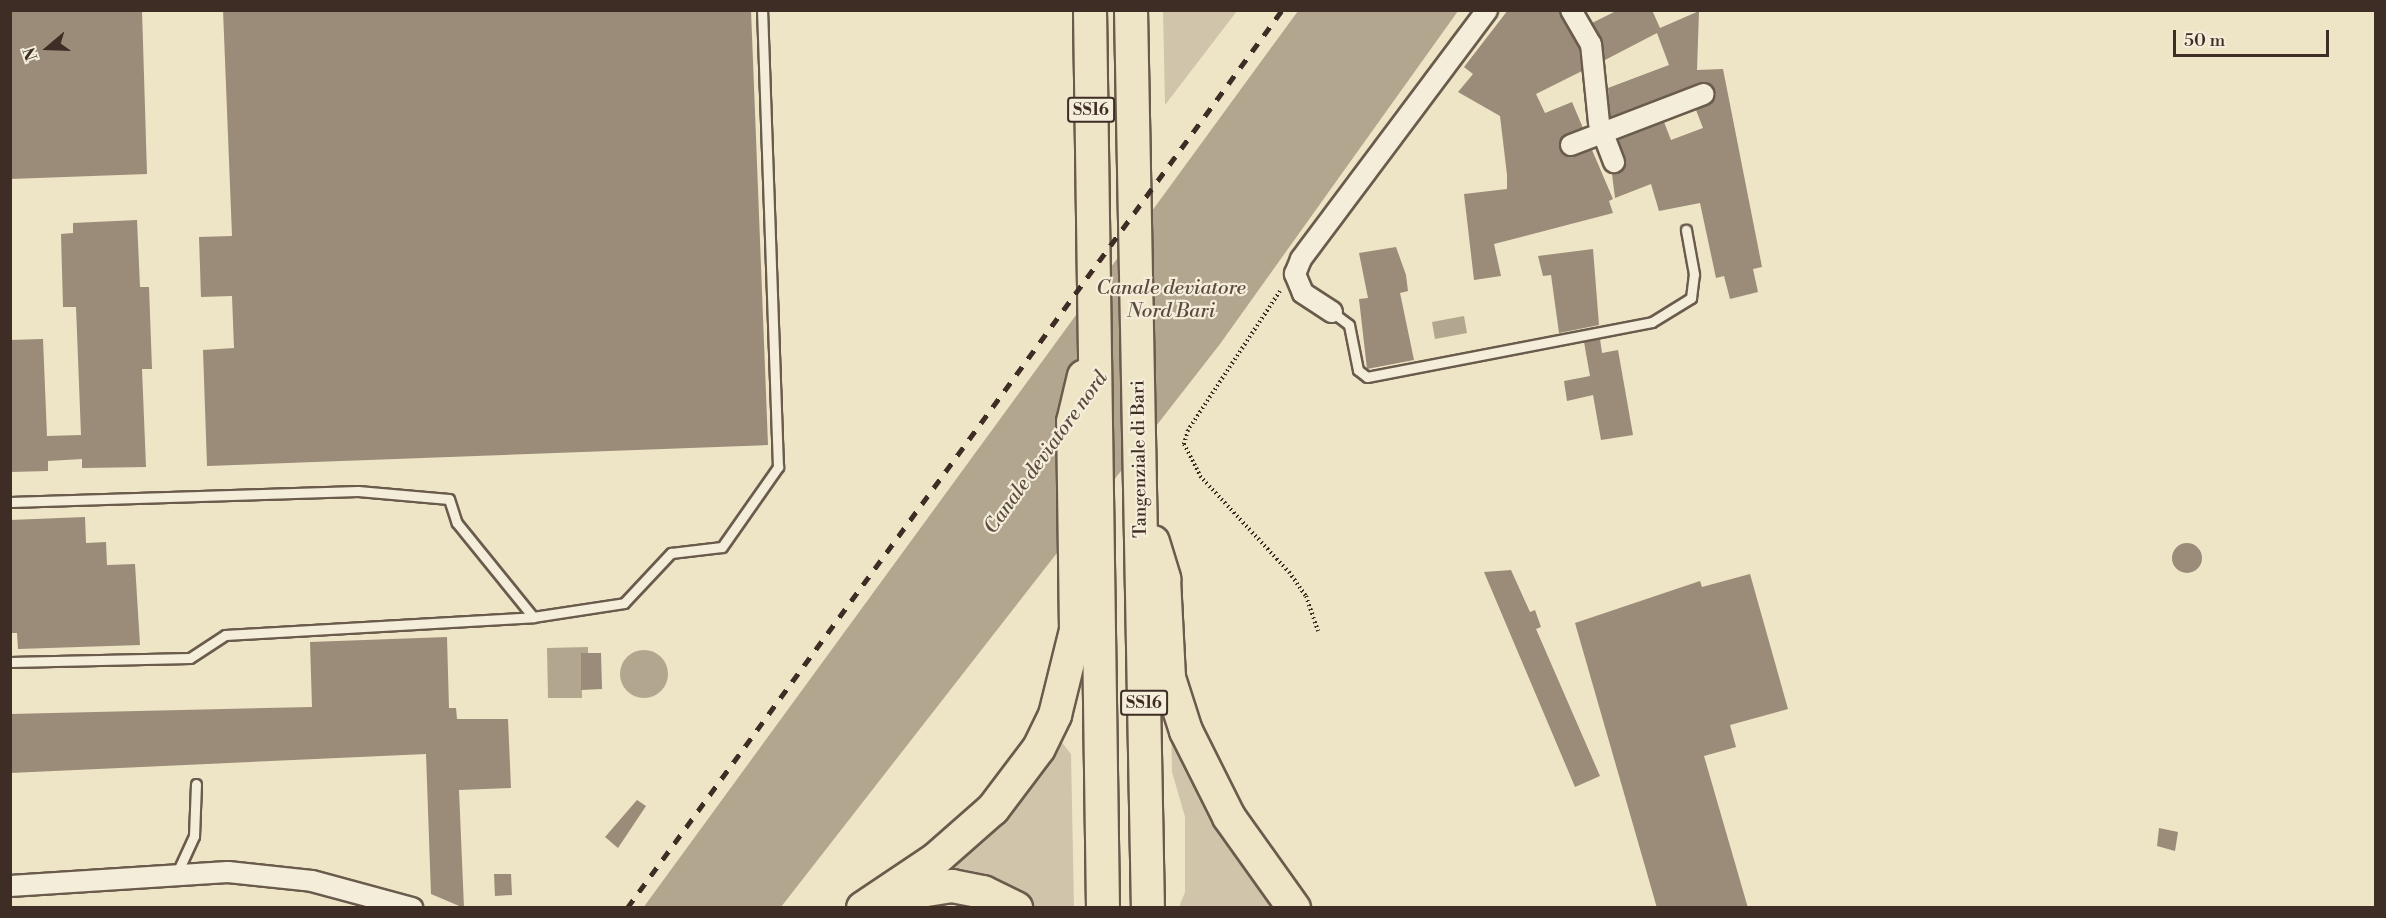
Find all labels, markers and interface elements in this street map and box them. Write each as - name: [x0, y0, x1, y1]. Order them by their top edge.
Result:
- north arrow: [18, 18, 78, 78]
- scale bar: [2176, 18, 2332, 56]
- text: 50 m: [2184, 29, 2225, 52]
- text: N: [19, 45, 42, 63]
- road number: SS16: [1067, 97, 1115, 123]
- water label: Canale deviatore Nord Bari: [1096, 277, 1246, 324]
- water label: Canale deviatore nord: [979, 367, 1113, 539]
- street label: Tangenziale di Bari: [1128, 380, 1152, 538]
- road number: SS16: [1120, 690, 1168, 716]

